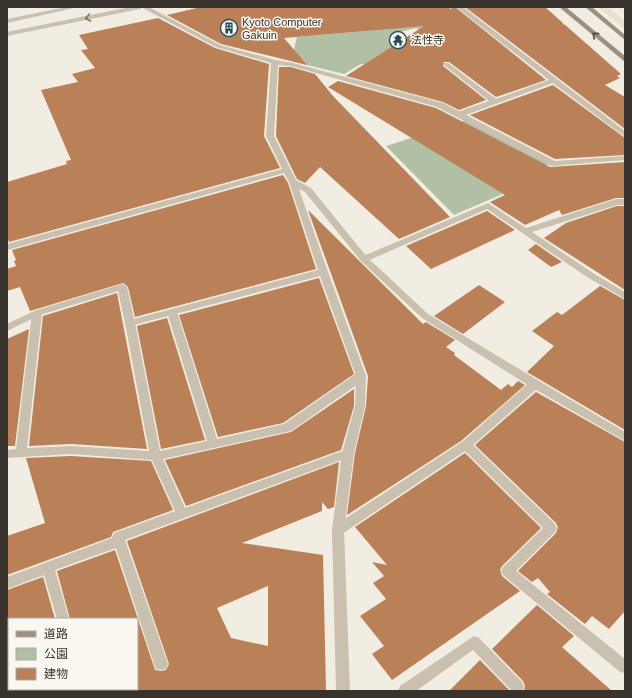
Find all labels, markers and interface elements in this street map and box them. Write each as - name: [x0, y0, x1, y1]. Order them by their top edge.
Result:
- one-way arrow: [85, 13, 91, 21]
- place label: Kyoto Computer Gakuin: [242, 16, 322, 41]
- building icon: Kyoto Computer Gakuin: [219, 18, 239, 38]
- temple icon: 法性寺: [388, 30, 408, 50]
- one-way arrow: [593, 33, 600, 40]
- place label: 法性寺: [411, 34, 444, 46]
- legend: [8, 618, 138, 690]
- text: 道路: [44, 627, 68, 641]
- text: 公園: [44, 647, 68, 661]
- text: 建物: [44, 667, 68, 681]

